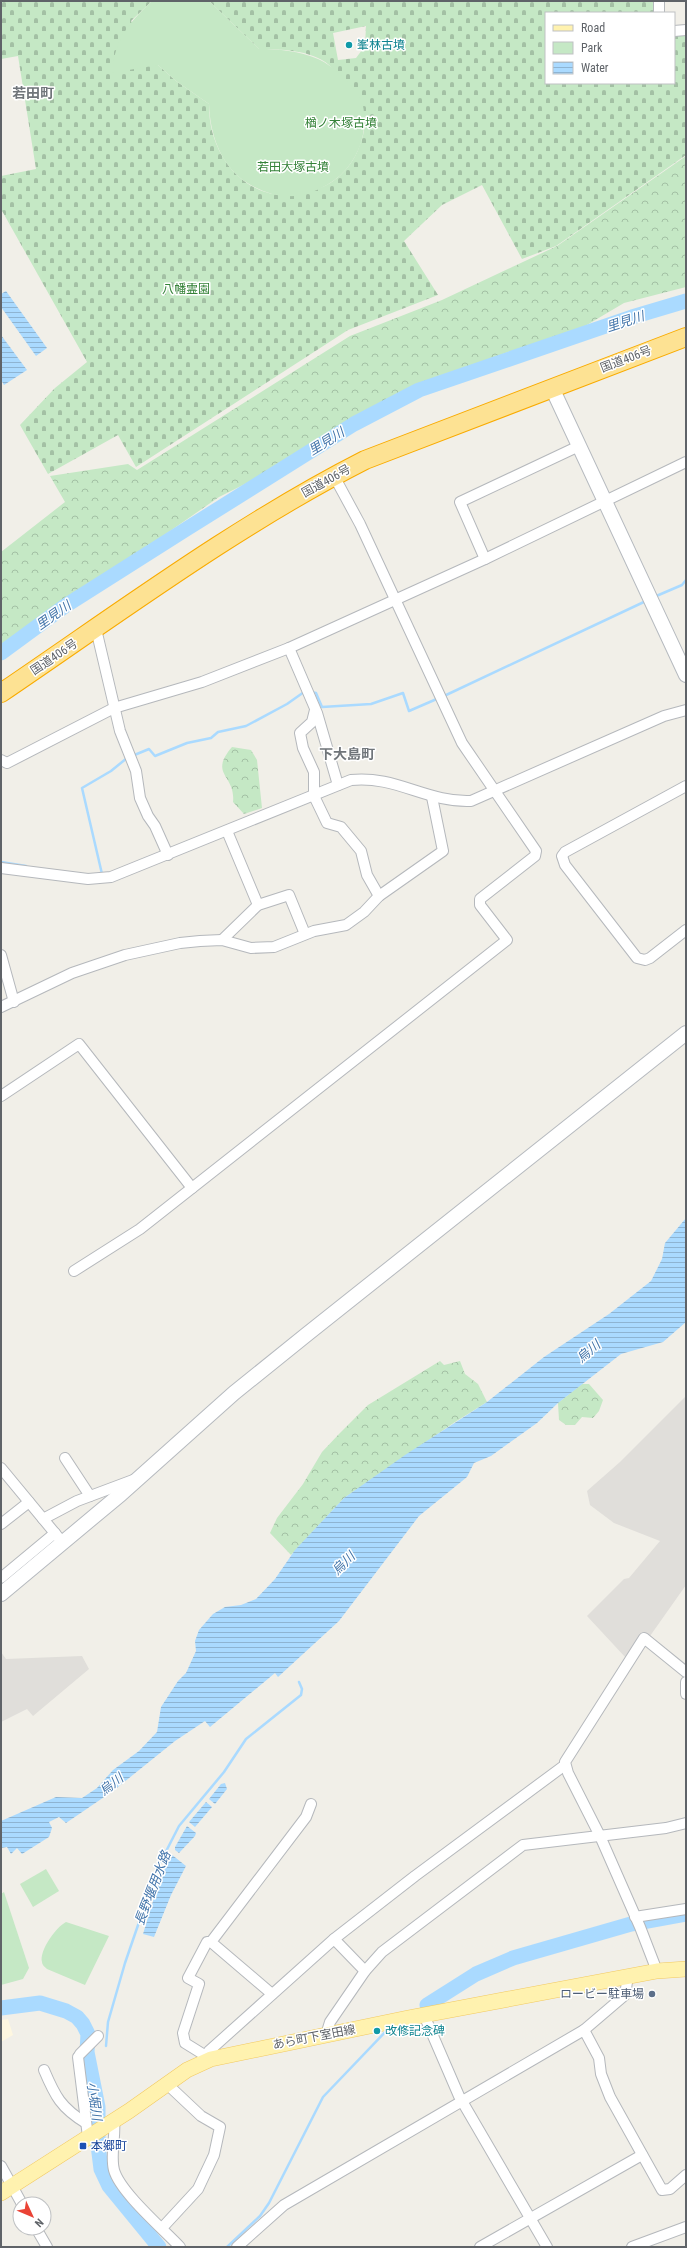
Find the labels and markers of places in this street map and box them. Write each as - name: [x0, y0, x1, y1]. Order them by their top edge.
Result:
- place label: 峯林古墳: [357, 38, 405, 52]
- marker: 峯林古墳: [344, 40, 354, 50]
- place label: ロービー駐車場: [560, 1987, 644, 2001]
- marker: ロービー駐車場: [647, 1989, 657, 1999]
- place label: 改修記念碑: [385, 2024, 445, 2038]
- marker: 改修記念碑: [372, 2026, 382, 2036]
- place label: 本郷町: [91, 2139, 127, 2153]
- marker: 本郷町: [78, 2141, 88, 2151]

